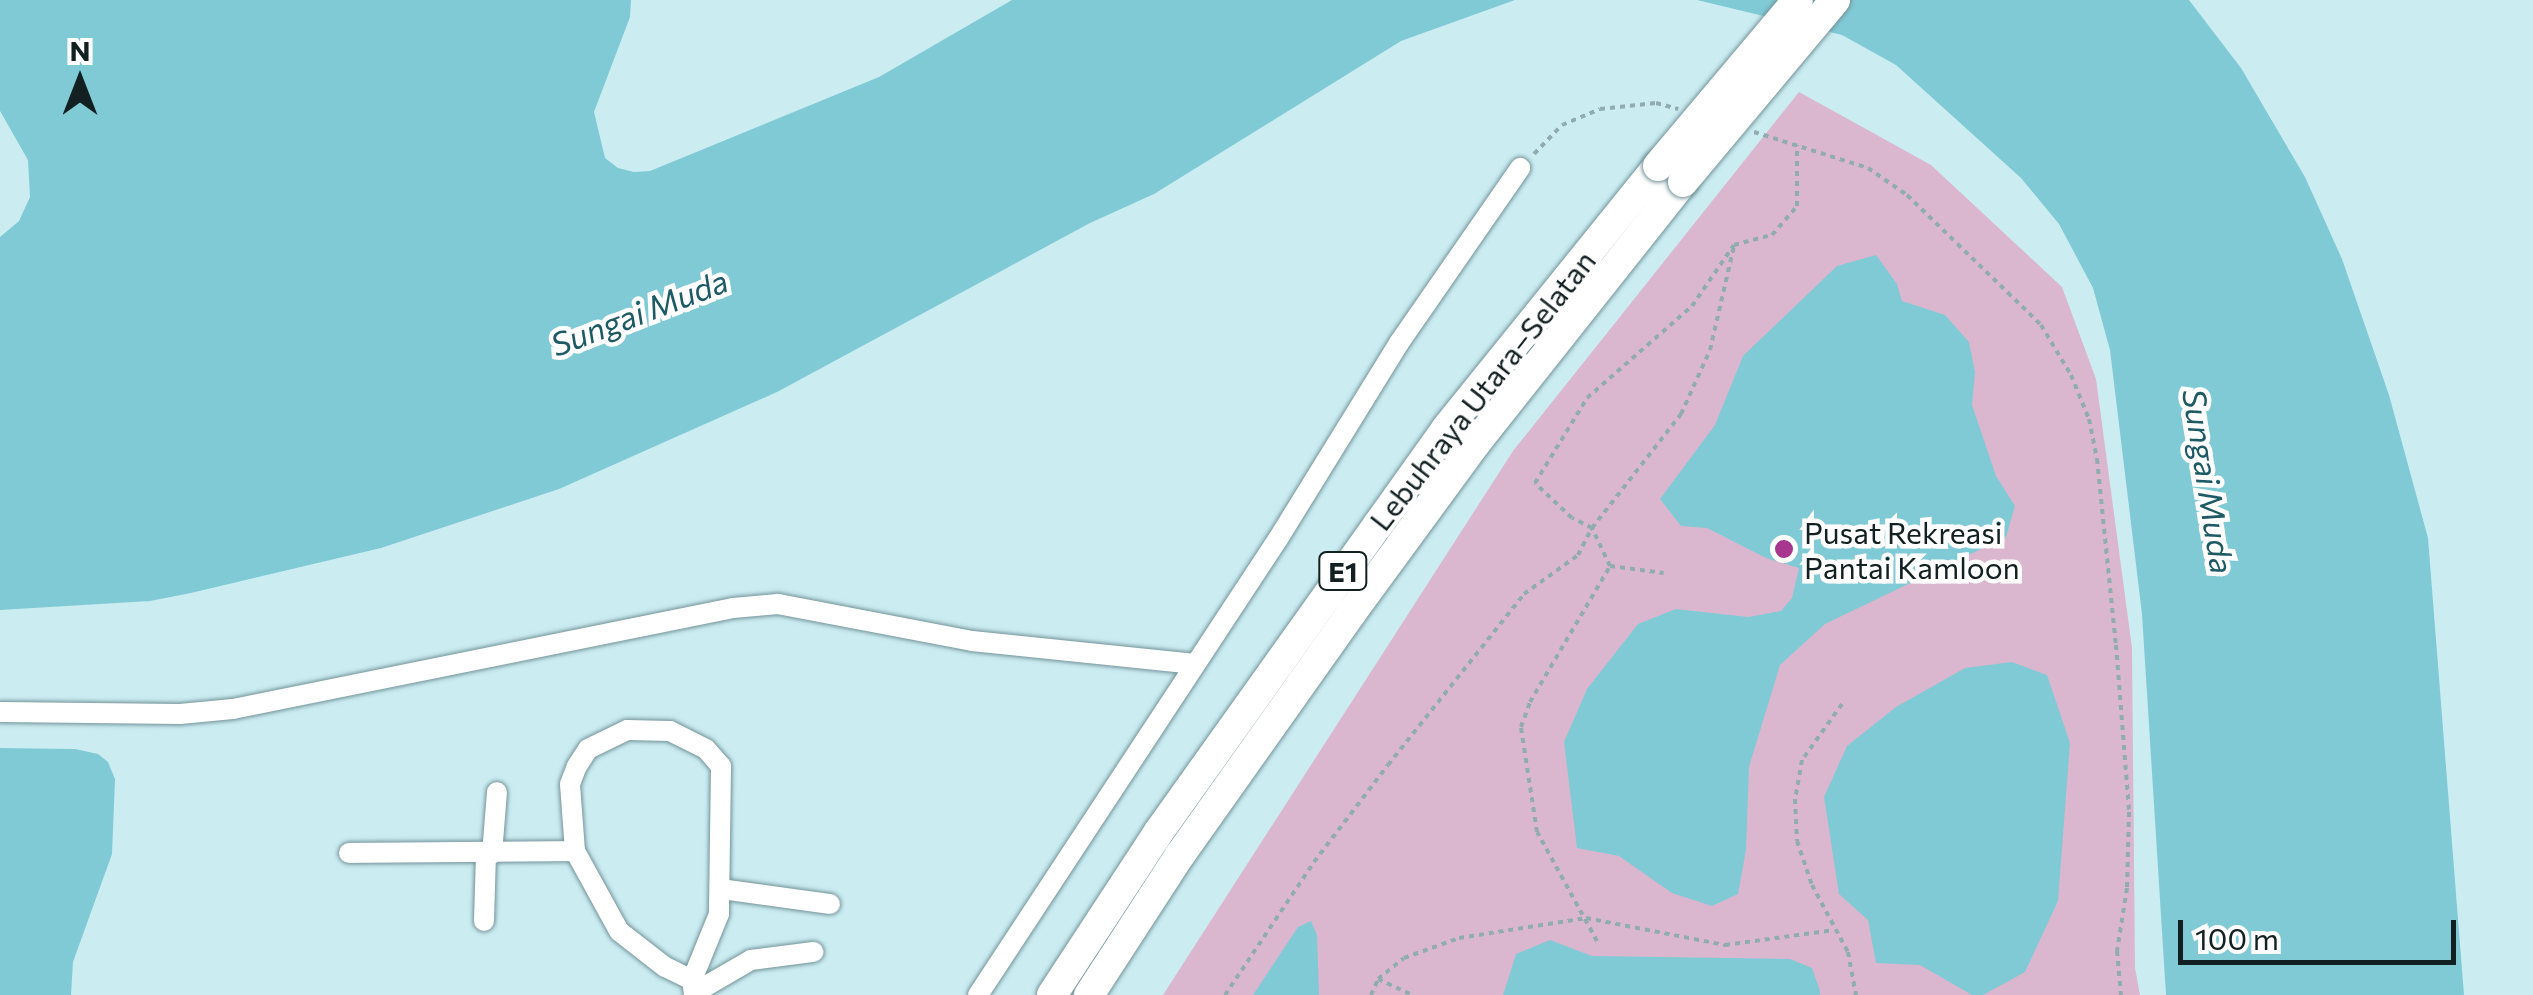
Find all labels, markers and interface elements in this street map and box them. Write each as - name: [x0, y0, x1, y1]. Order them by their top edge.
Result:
- north arrow: [30, 30, 130, 130]
- text: N: [70, 33, 91, 67]
- street label: Lebuhraya Utara–Selatan: [1362, 243, 1602, 537]
- water label: Sungai Muda: [545, 261, 733, 363]
- water label: Sungai Muda: [2175, 386, 2243, 576]
- place label: Pusat Rekreasi Pantai Kamloon: [1804, 514, 2020, 584]
- marker: Pusat Rekreasi Pantai Kamloon: [1773, 538, 1795, 560]
- road number: E1: [1318, 548, 1368, 594]
- scale bar: [2183, 900, 2460, 962]
- text: 100 m: [2195, 919, 2279, 956]

